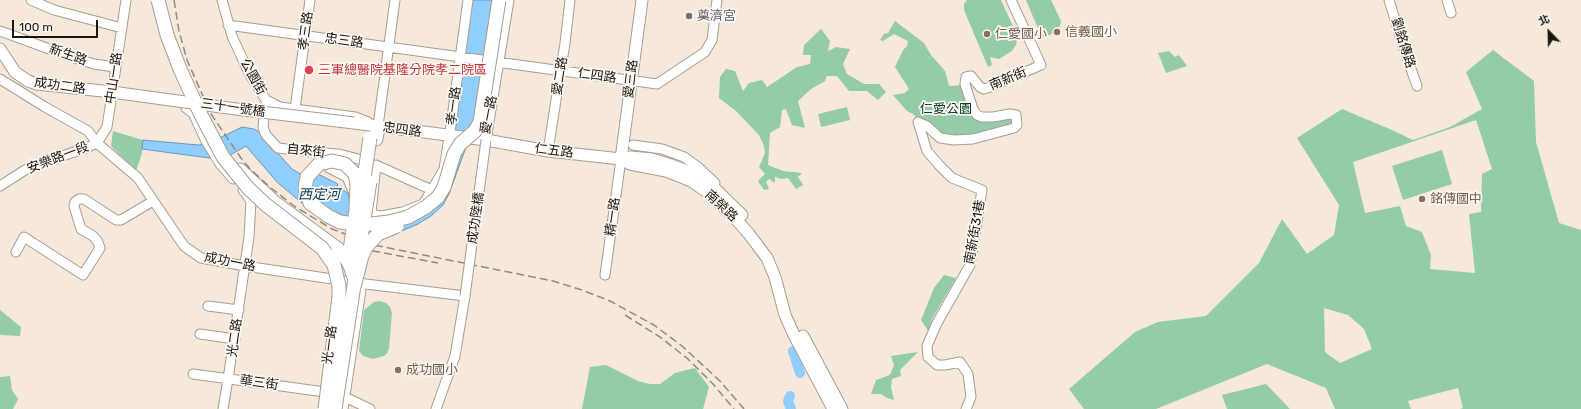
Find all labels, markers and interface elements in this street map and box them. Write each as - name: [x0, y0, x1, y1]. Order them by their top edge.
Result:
- place label: 奠濟宮: [697, 8, 736, 24]
- street label: 孝三路: [296, 11, 316, 51]
- marker: 奠濟宮: [684, 11, 694, 21]
- scale bar: [14, 12, 100, 38]
- north arrow: [1529, 12, 1569, 52]
- text: 北: [1537, 12, 1552, 29]
- street label: 劉銘傳路: [1388, 16, 1418, 70]
- text: 100 m: [19, 20, 53, 34]
- place label: 信義國小: [1065, 24, 1117, 40]
- place label: 仁愛國小: [995, 26, 1047, 42]
- marker: 信義國小: [1052, 27, 1062, 37]
- marker: 仁愛國小: [982, 29, 992, 39]
- street label: 忠三路: [324, 31, 364, 51]
- street label: 新生路: [47, 41, 89, 69]
- street label: 中山一路: [103, 51, 125, 105]
- street label: 公園街: [237, 56, 269, 98]
- street label: 愛二路: [549, 56, 571, 96]
- street label: 愛三路: [621, 59, 641, 99]
- place label: 三軍總醫院基隆分院孝二院區: [318, 62, 487, 78]
- marker: 三軍總醫院基隆分院孝二院區: [303, 64, 315, 76]
- street label: 南新街: [987, 64, 1029, 94]
- street label: 仁四路: [577, 66, 617, 86]
- street label: 成功二路: [33, 75, 87, 97]
- street label: 孝一路: [444, 86, 464, 126]
- street label: 愛一路: [478, 94, 500, 136]
- street label: 三十一號橋: [200, 96, 266, 120]
- park label: 仁愛公園: [920, 101, 972, 117]
- street label: 忠四路: [382, 120, 422, 140]
- street label: 安樂路一段: [25, 139, 91, 177]
- street label: 自來街: [286, 141, 326, 161]
- street label: 仁五路: [534, 141, 574, 161]
- water label: 西定河: [298, 187, 340, 203]
- street label: 南榮路: [701, 187, 741, 225]
- street label: 成功陸橋: [465, 191, 487, 245]
- place label: 銘傳國中: [1430, 191, 1482, 207]
- marker: 銘傳國中: [1417, 194, 1427, 204]
- street label: 精一路: [603, 197, 623, 237]
- street label: 南新街31巷: [962, 199, 988, 265]
- street label: 成功一路: [203, 249, 257, 275]
- street label: 光二路: [225, 318, 245, 358]
- street label: 光一路: [320, 325, 340, 365]
- place label: 成功國小: [406, 362, 458, 378]
- marker: 成功國小: [393, 365, 403, 375]
- street label: 華三街: [239, 373, 279, 393]

